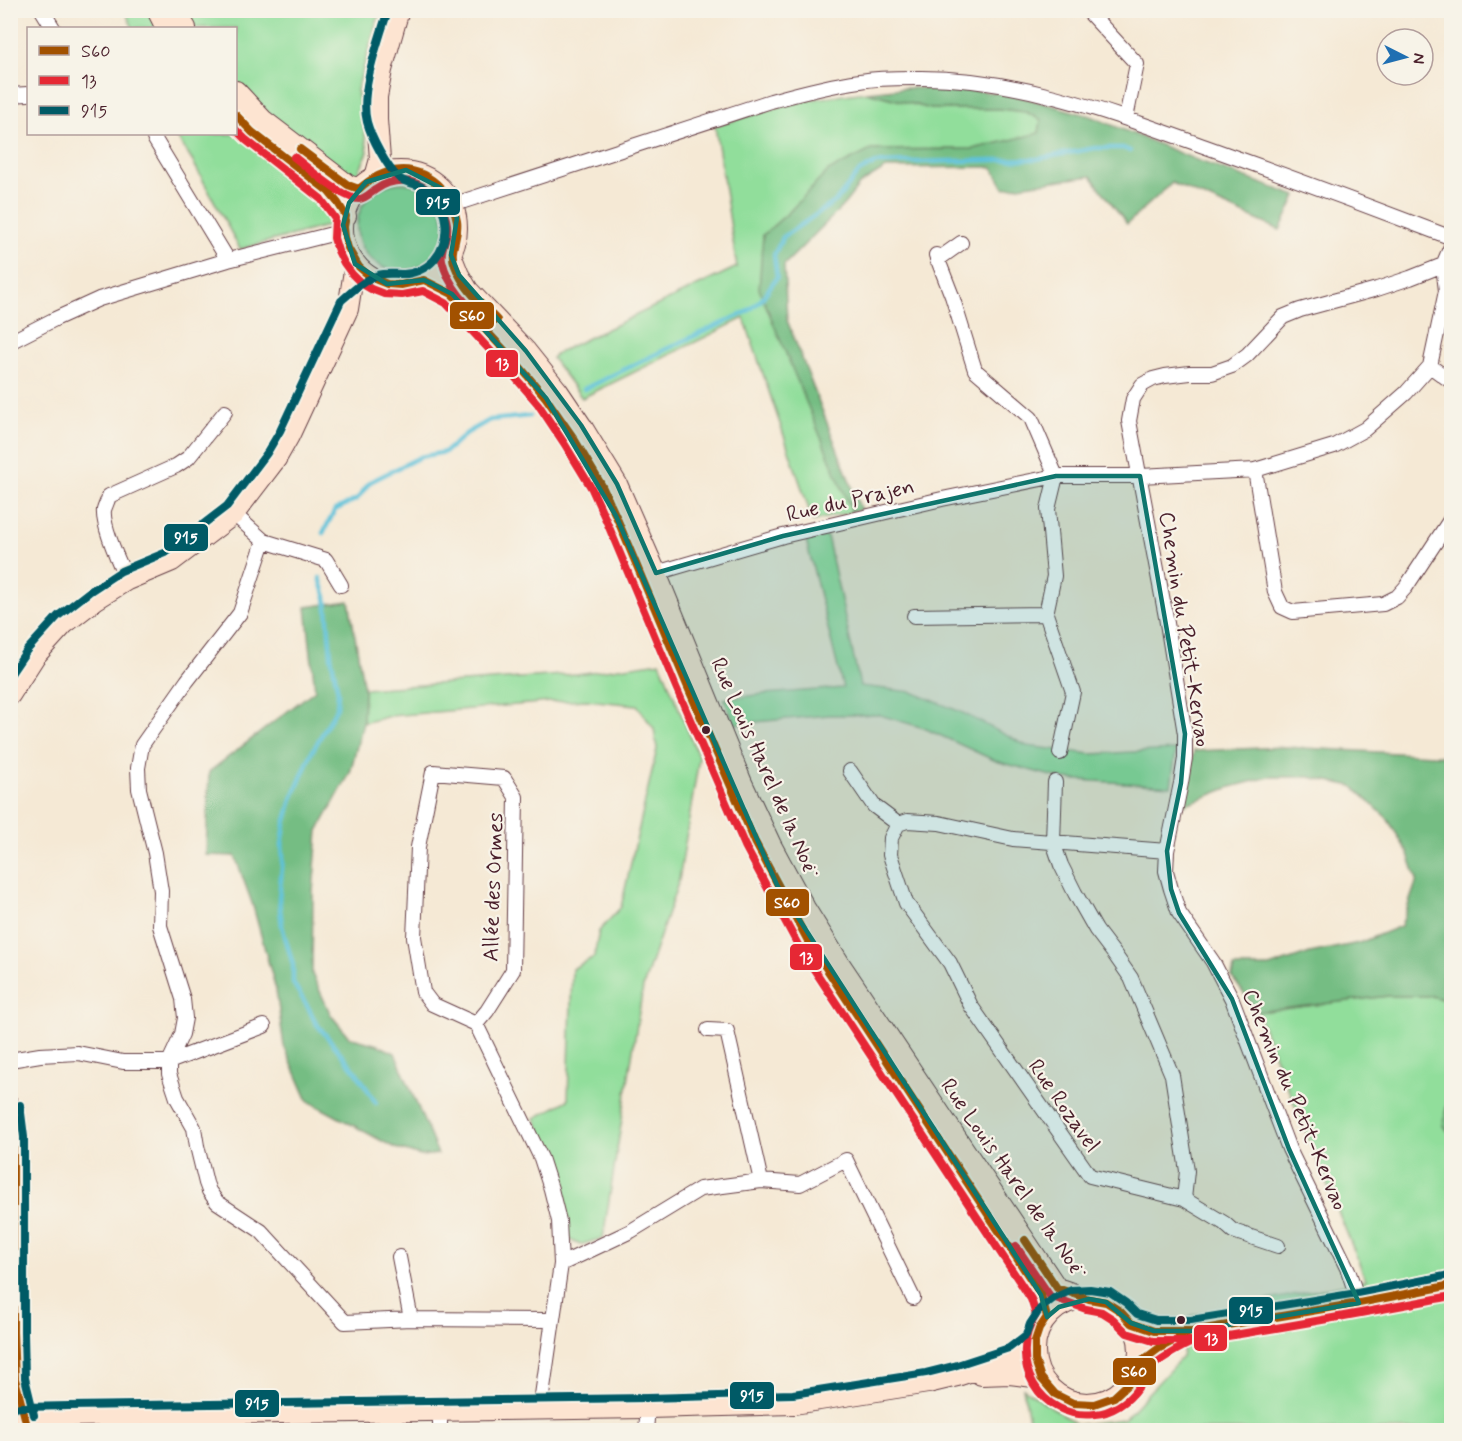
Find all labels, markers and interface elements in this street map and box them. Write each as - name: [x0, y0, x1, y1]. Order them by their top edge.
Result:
- legend: [27, 27, 237, 135]
- north arrow: [1375, 27, 1435, 87]
- text: S60: [81, 40, 110, 64]
- text: N: [1407, 52, 1429, 65]
- text: 13: [81, 70, 97, 94]
- text: 915: [81, 100, 108, 124]
- line badge: 915: [415, 188, 461, 216]
- text: 915: [426, 193, 450, 214]
- line badge: S60: [449, 301, 495, 330]
- text: S60: [459, 306, 485, 327]
- line badge: 13: [485, 349, 519, 378]
- text: 13: [495, 354, 509, 375]
- street label: Rue du Prajen: [784, 473, 917, 529]
- street label: Chemin du Petit-Kervao: [1152, 510, 1216, 749]
- line badge: 915: [163, 523, 209, 552]
- text: 915: [174, 528, 198, 549]
- street label: Rue Louis Harel de la Noë: [703, 653, 826, 882]
- unlabelled marker: [700, 724, 712, 736]
- street label: Allée des Ormes: [477, 812, 511, 962]
- line badge: S60: [765, 888, 810, 917]
- text: S60: [774, 893, 800, 914]
- line badge: 13: [789, 943, 823, 971]
- text: 13: [799, 948, 813, 969]
- street label: Chemin du Petit-Kervao: [1235, 985, 1354, 1215]
- street label: Rue Rozavel: [1021, 1054, 1106, 1158]
- street label: Rue Louis Harel de la Noë: [934, 1073, 1093, 1284]
- line badge: 915: [1228, 1296, 1274, 1325]
- text: 915: [1239, 1301, 1263, 1322]
- unlabelled marker: [1175, 1314, 1187, 1326]
- line badge: 13: [1193, 1324, 1228, 1352]
- text: 13: [1204, 1329, 1218, 1350]
- line badge: S60: [1112, 1357, 1157, 1386]
- text: S60: [1121, 1362, 1147, 1383]
- line badge: 915: [729, 1381, 775, 1410]
- text: 915: [740, 1386, 764, 1407]
- line badge: 915: [234, 1389, 280, 1418]
- text: 915: [245, 1394, 269, 1415]

